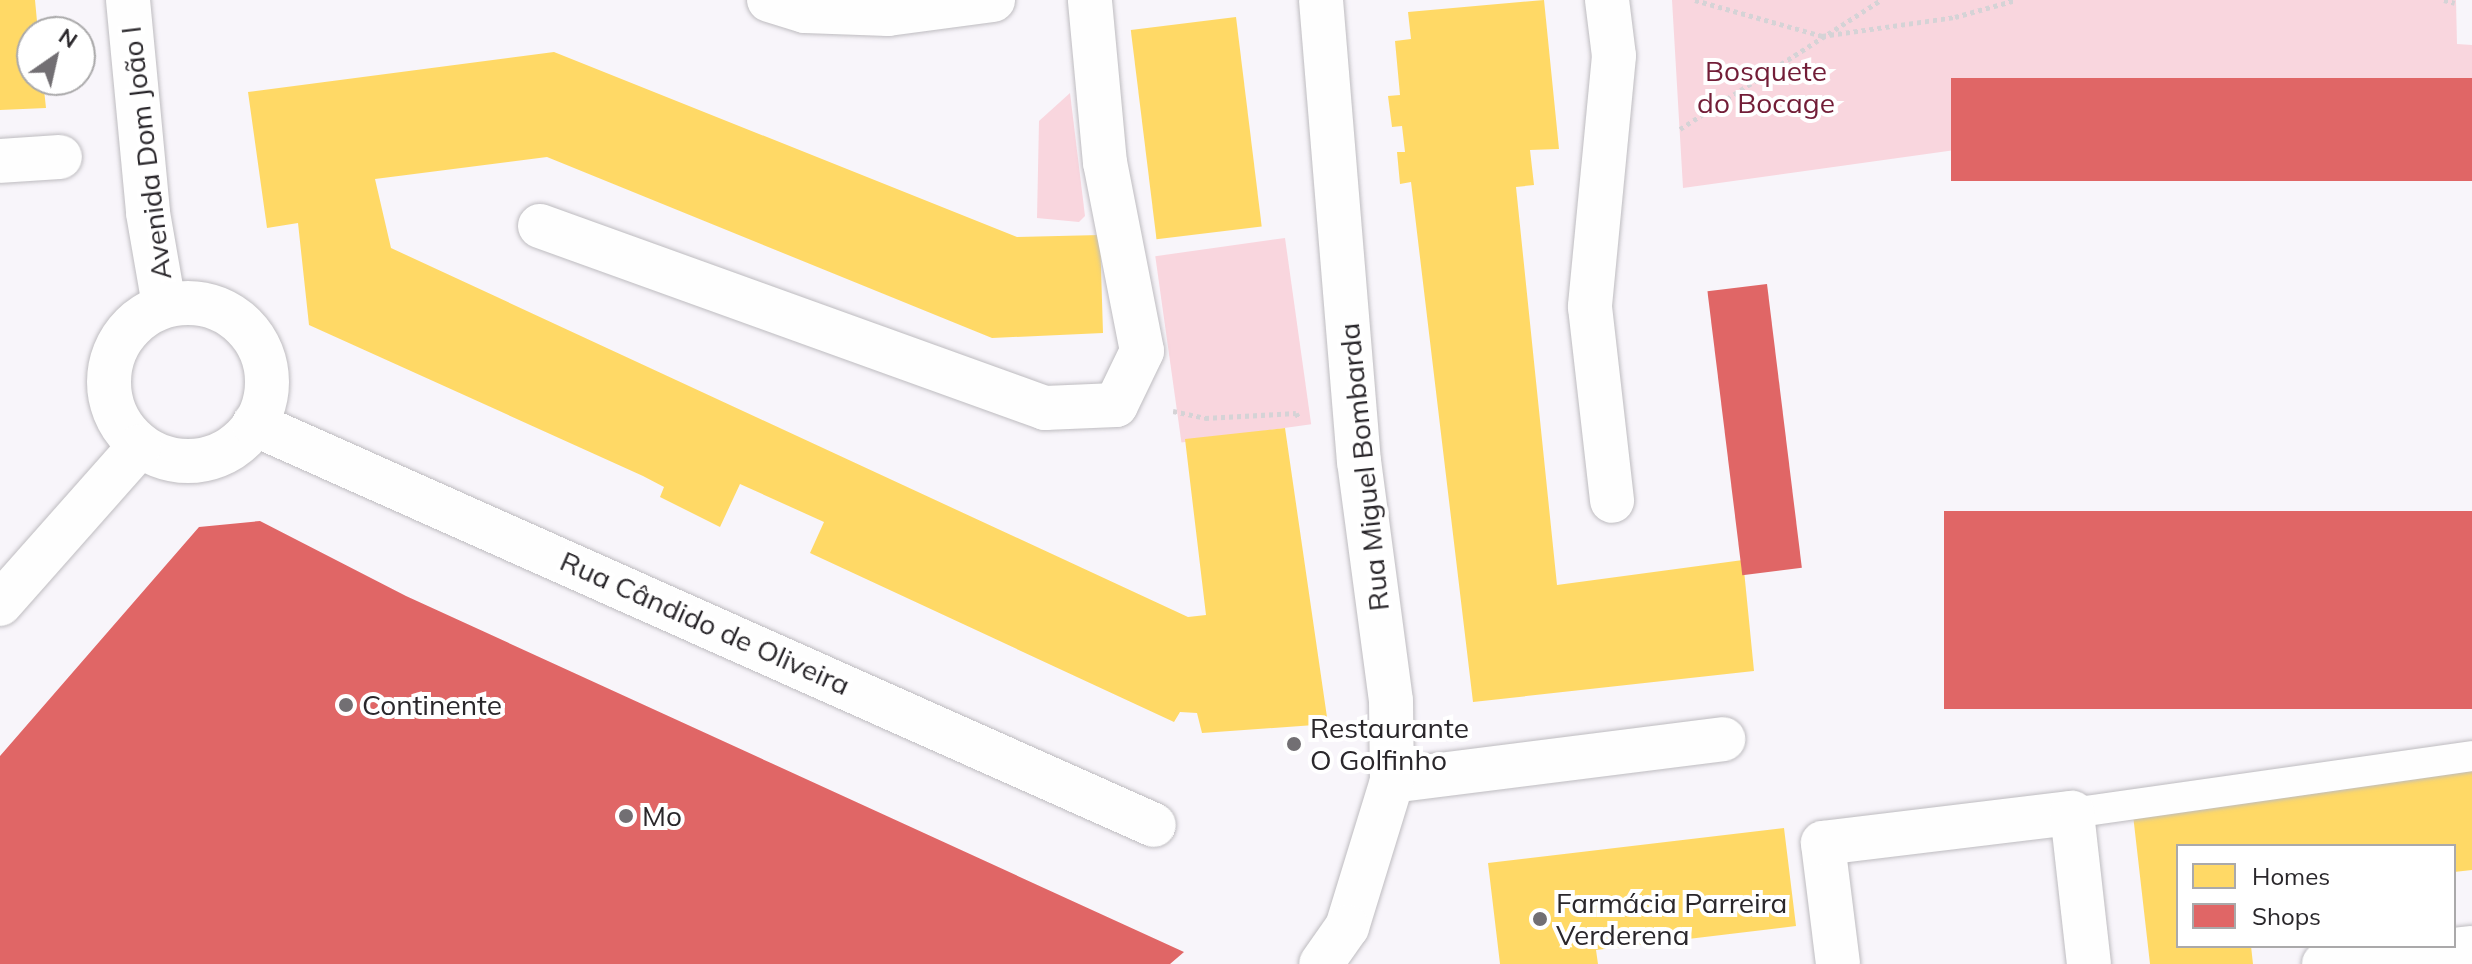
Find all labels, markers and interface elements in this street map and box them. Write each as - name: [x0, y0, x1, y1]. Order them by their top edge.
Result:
- north arrow: [16, 16, 96, 96]
- text: N: [54, 22, 83, 54]
- street label: Avenida Dom João I: [114, 24, 178, 282]
- park label: Bosquete do Bocage: [1697, 54, 1835, 120]
- street label: Rua Miguel Bombarda: [1332, 321, 1396, 613]
- street label: Rua Cândido de Oliveira: [555, 544, 855, 702]
- place label: Continente: [362, 688, 502, 722]
- marker: Continente: [337, 696, 355, 714]
- place label: Restaurante O Golfinho: [1310, 711, 1469, 777]
- marker: Restaurante O Golfinho: [1285, 735, 1303, 753]
- place label: Mo: [642, 799, 682, 833]
- marker: Mo: [617, 807, 635, 825]
- legend: [2176, 844, 2456, 948]
- text: Homes: [2252, 861, 2330, 891]
- place label: Farmácia Parreira Verderena: [1556, 886, 1787, 952]
- text: Shops: [2252, 901, 2321, 931]
- marker: Farmácia Parreira Verderena: [1531, 910, 1549, 928]

